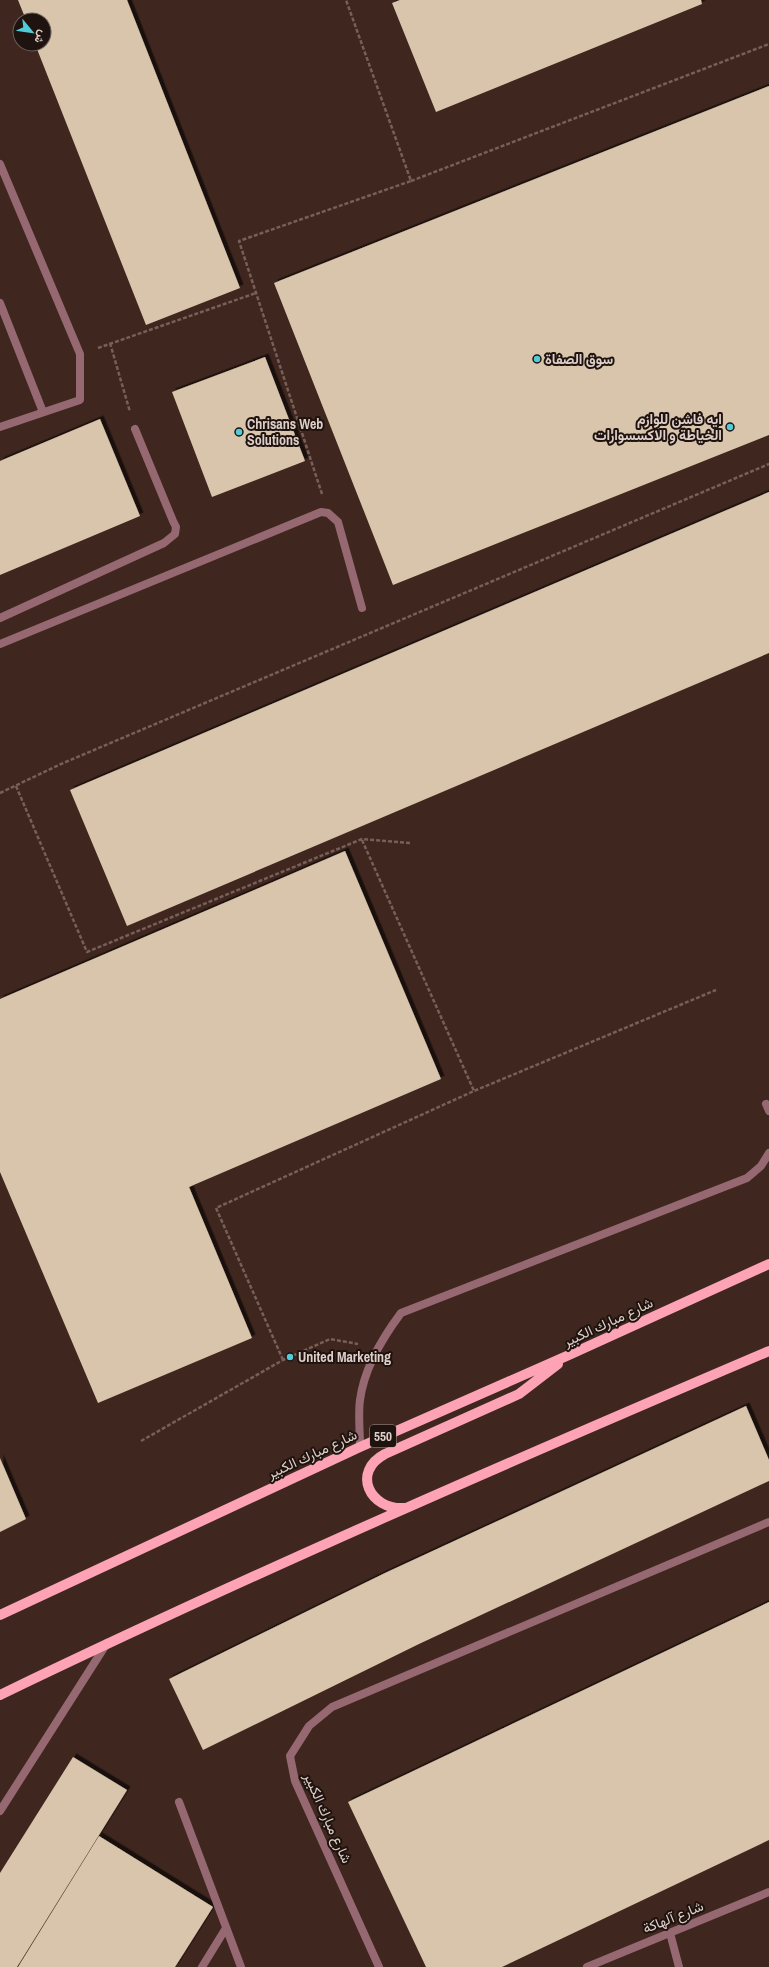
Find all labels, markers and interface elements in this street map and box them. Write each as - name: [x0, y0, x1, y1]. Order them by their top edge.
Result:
- north arrow: [12, 12, 52, 52]
- text: ش: [31, 28, 50, 46]
- place label: سوق الصفاة: [545, 350, 613, 368]
- marker: سوق الصفاة: [532, 354, 542, 364]
- place label: ايه فاشن للوازم الخياطة و الاكسسوارات: [594, 410, 722, 444]
- place label: Chrisans Web Solutions: [247, 415, 323, 449]
- marker: ايه فاشن للوازم الخياطة و الاكسسوارات: [725, 422, 735, 432]
- marker: Chrisans Web Solutions: [234, 427, 244, 437]
- street label: شارع مبارك الكبير: [559, 1293, 657, 1353]
- place label: United Marketing: [298, 1348, 391, 1366]
- marker: United Marketing: [285, 1352, 295, 1362]
- street label: شارع مبارك الكبير: [263, 1425, 361, 1485]
- road number: 550: [370, 1425, 396, 1447]
- street label: شارع مبارك الكبير: [298, 1769, 356, 1867]
- street label: شارع آلهاكة: [640, 1897, 707, 1939]

